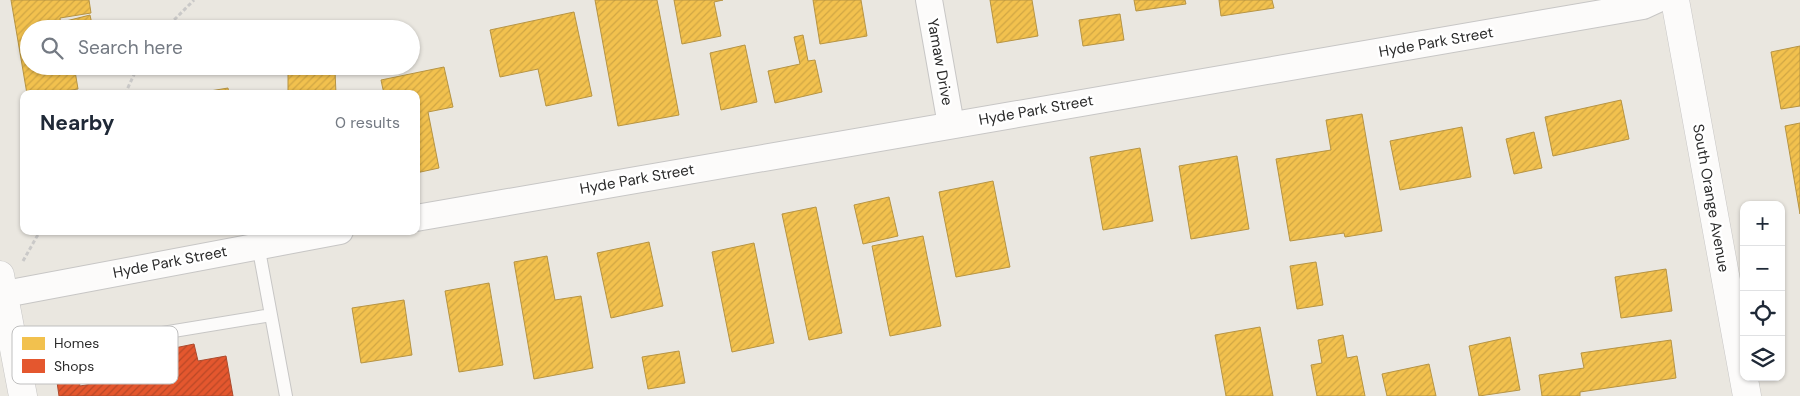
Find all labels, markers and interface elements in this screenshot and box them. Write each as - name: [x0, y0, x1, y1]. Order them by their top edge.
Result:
- street label: Yamaw Drive: [923, 17, 957, 107]
- search box: [20, 20, 420, 75]
- street label: Hyde Park Street: [1377, 22, 1495, 62]
- icon: search: [38, 34, 66, 62]
- text: Search here: [78, 35, 183, 60]
- street label: Hyde Park Street: [977, 90, 1095, 130]
- text: Nearby: [40, 109, 114, 137]
- text: 0 results: [335, 112, 400, 133]
- street label: South Orange Avenue: [1688, 122, 1734, 274]
- street label: Hyde Park Street: [578, 159, 696, 199]
- map controls: [1740, 201, 1785, 381]
- button: +: [1740, 201, 1785, 246]
- street label: Hyde Park Street: [111, 241, 229, 283]
- button: −: [1740, 246, 1785, 291]
- button: locate: [1740, 291, 1785, 336]
- legend: [12, 326, 178, 384]
- text: Homes: [54, 334, 99, 352]
- button: layers: [1740, 336, 1785, 381]
- text: Shops: [54, 357, 94, 375]

